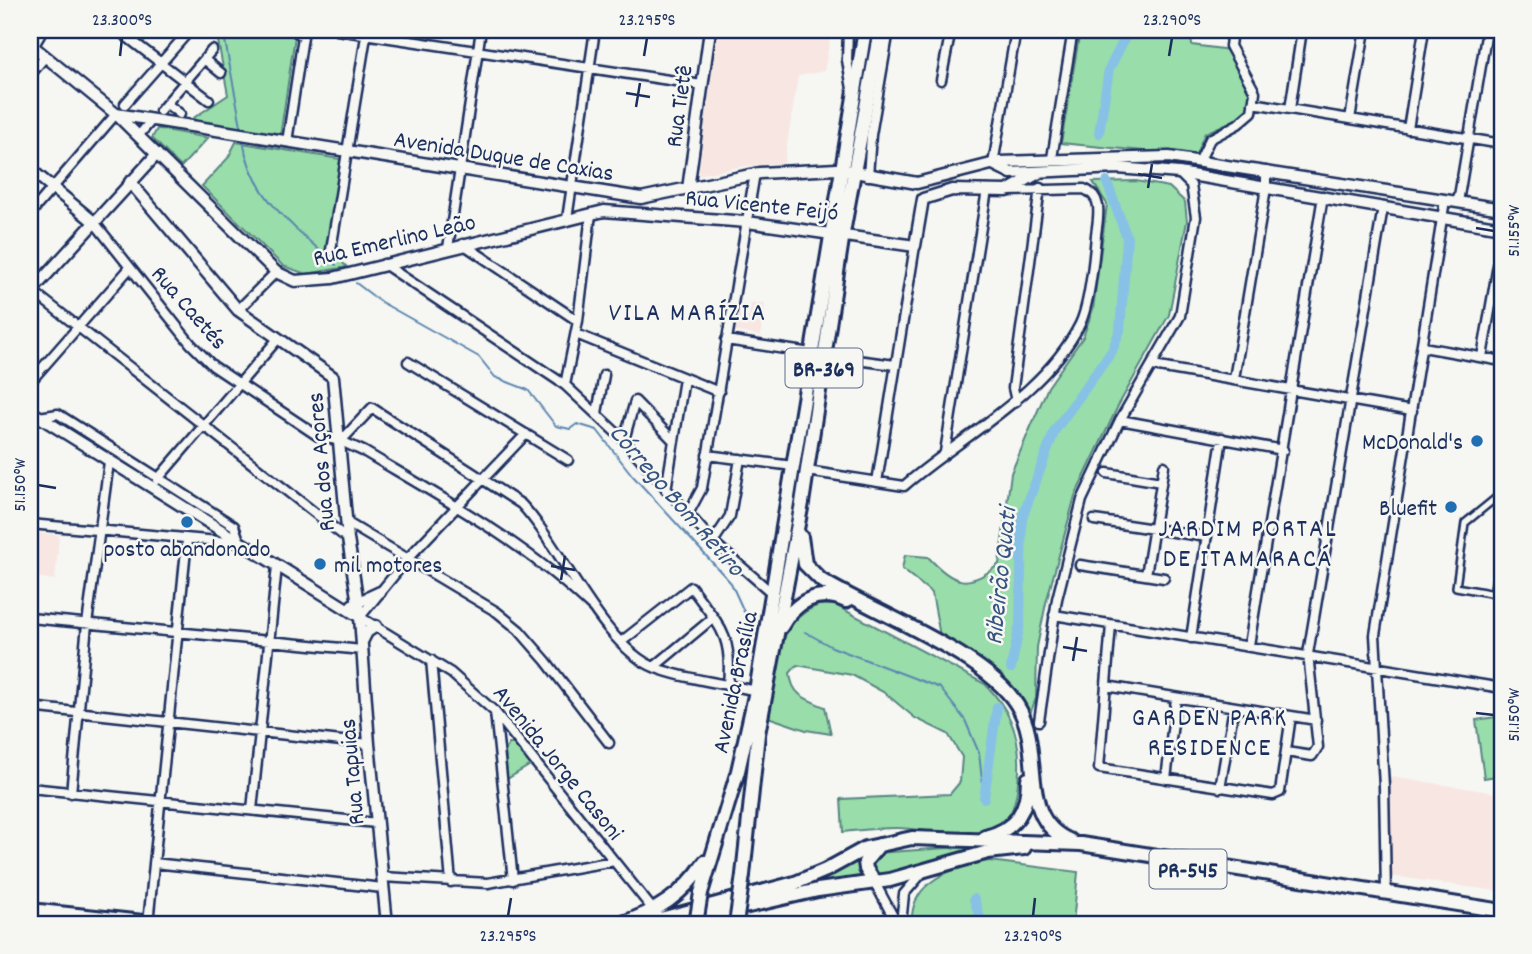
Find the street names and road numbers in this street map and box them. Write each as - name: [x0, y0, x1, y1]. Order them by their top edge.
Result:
- street label: Rua Tietê: [658, 63, 704, 150]
- street label: Avenida Duque de Caxias: [391, 124, 616, 192]
- street label: Rua Vicente Feijó: [684, 182, 840, 232]
- street label: Rua Emerlino Leão: [310, 207, 479, 277]
- street label: Rua Caetés: [142, 259, 234, 359]
- road number: BR-369: [786, 348, 862, 388]
- street label: Rua dos Açores: [300, 391, 346, 533]
- street label: Avenida Brasília: [705, 608, 769, 757]
- street label: Avenida Jorge Casoni: [483, 679, 630, 849]
- street label: Rua Tapuias: [332, 717, 376, 826]
- road number: PR-545: [1150, 849, 1226, 888]

